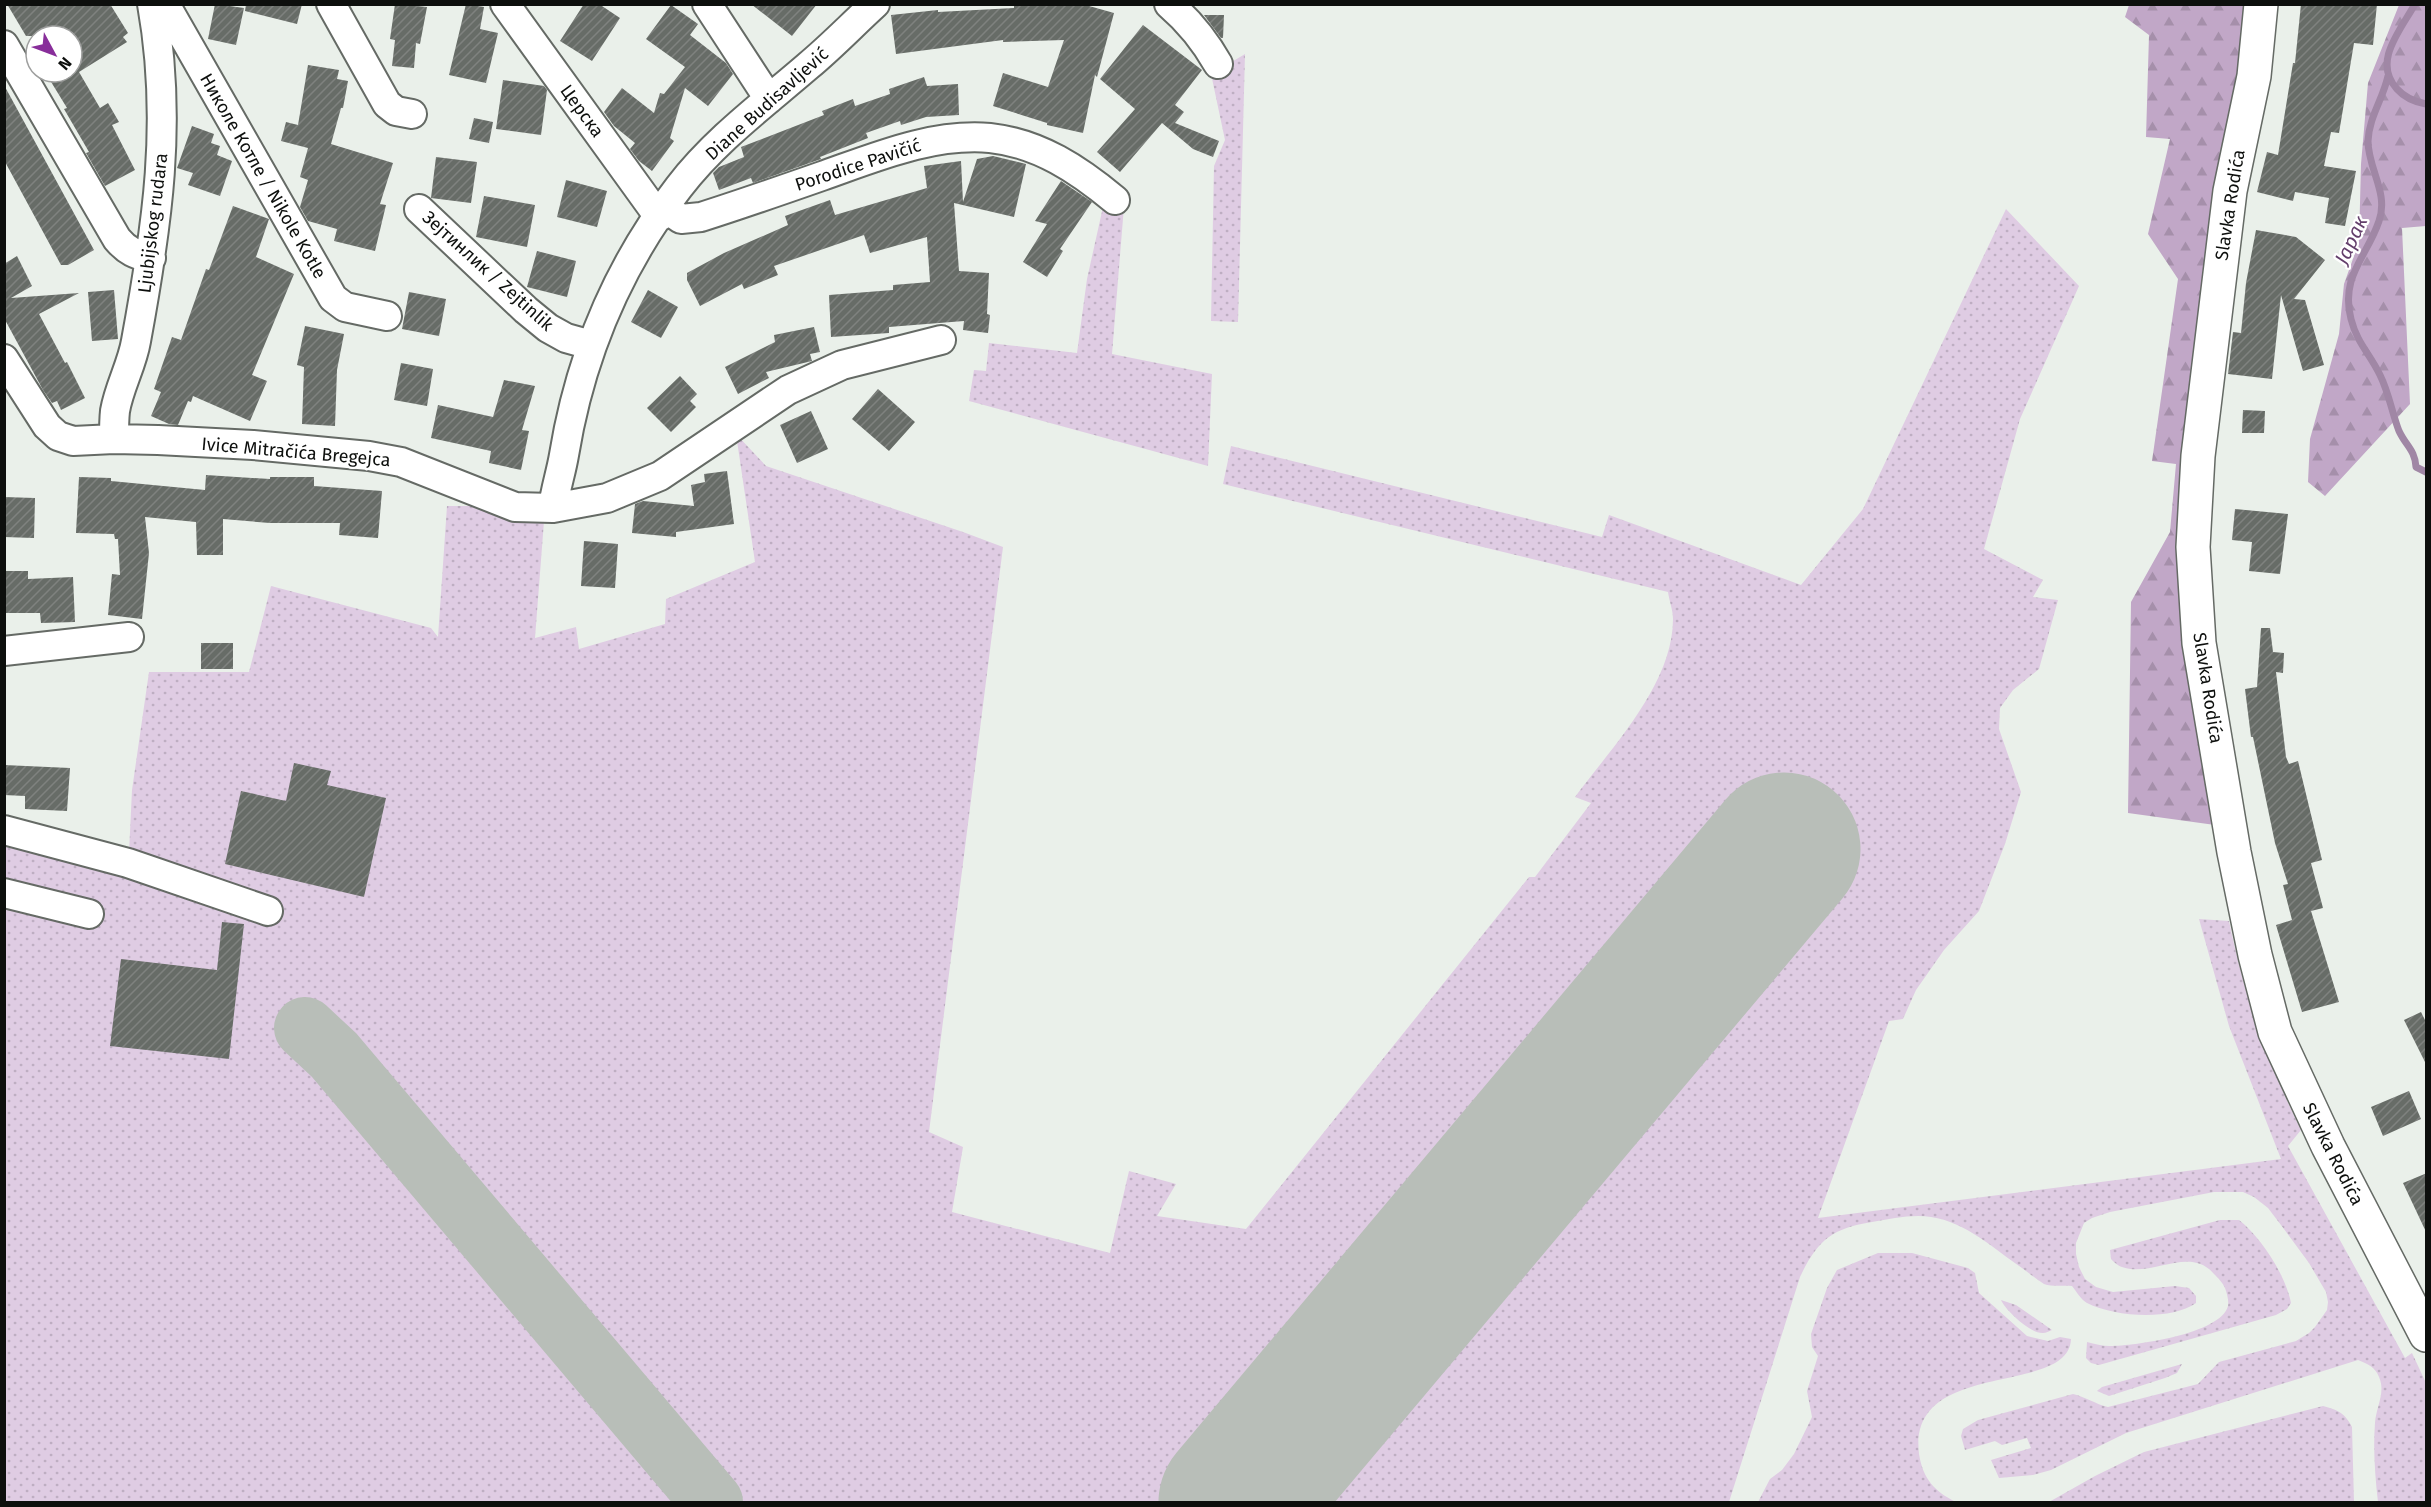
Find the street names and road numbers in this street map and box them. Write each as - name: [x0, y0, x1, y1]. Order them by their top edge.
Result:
- street label: Diane Budisavljević: [701, 43, 833, 165]
- street label: Николе Котле / Nikole Kotle: [195, 70, 331, 282]
- street label: Церска: [555, 80, 609, 142]
- street label: Porodice Pavičić: [792, 134, 924, 196]
- street label: Slavka Rodića: [2210, 148, 2250, 262]
- street label: Ljubijskog rudara: [133, 152, 173, 294]
- street label: Зејтинлик / Zejtinlik: [418, 206, 559, 336]
- street label: Ivice Mitračića Bregejca: [201, 433, 391, 471]
- street label: Slavka Rodića: [2188, 631, 2228, 745]
- street label: Slavka Rodića: [2298, 1099, 2368, 1209]

